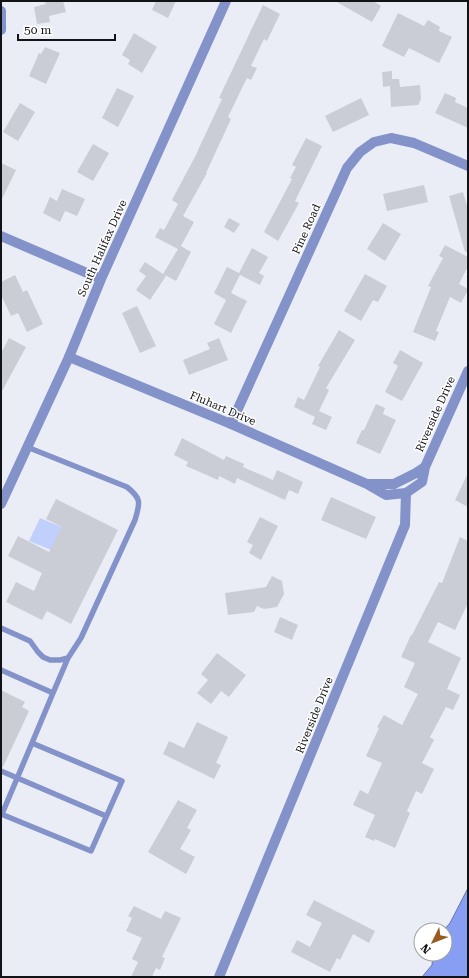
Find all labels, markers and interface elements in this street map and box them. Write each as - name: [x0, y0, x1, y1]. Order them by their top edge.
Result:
- scale bar: [18, 16, 115, 42]
- text: 50 m: [24, 23, 51, 37]
- street label: South Halifax Drive: [75, 198, 130, 299]
- street label: Pine Road: [290, 202, 323, 256]
- street label: Riverside Drive: [413, 374, 458, 454]
- street label: Fluhart Drive: [188, 389, 258, 428]
- street label: Riverside Drive: [293, 675, 336, 755]
- north arrow: [413, 922, 453, 962]
- text: N: [418, 941, 434, 956]

